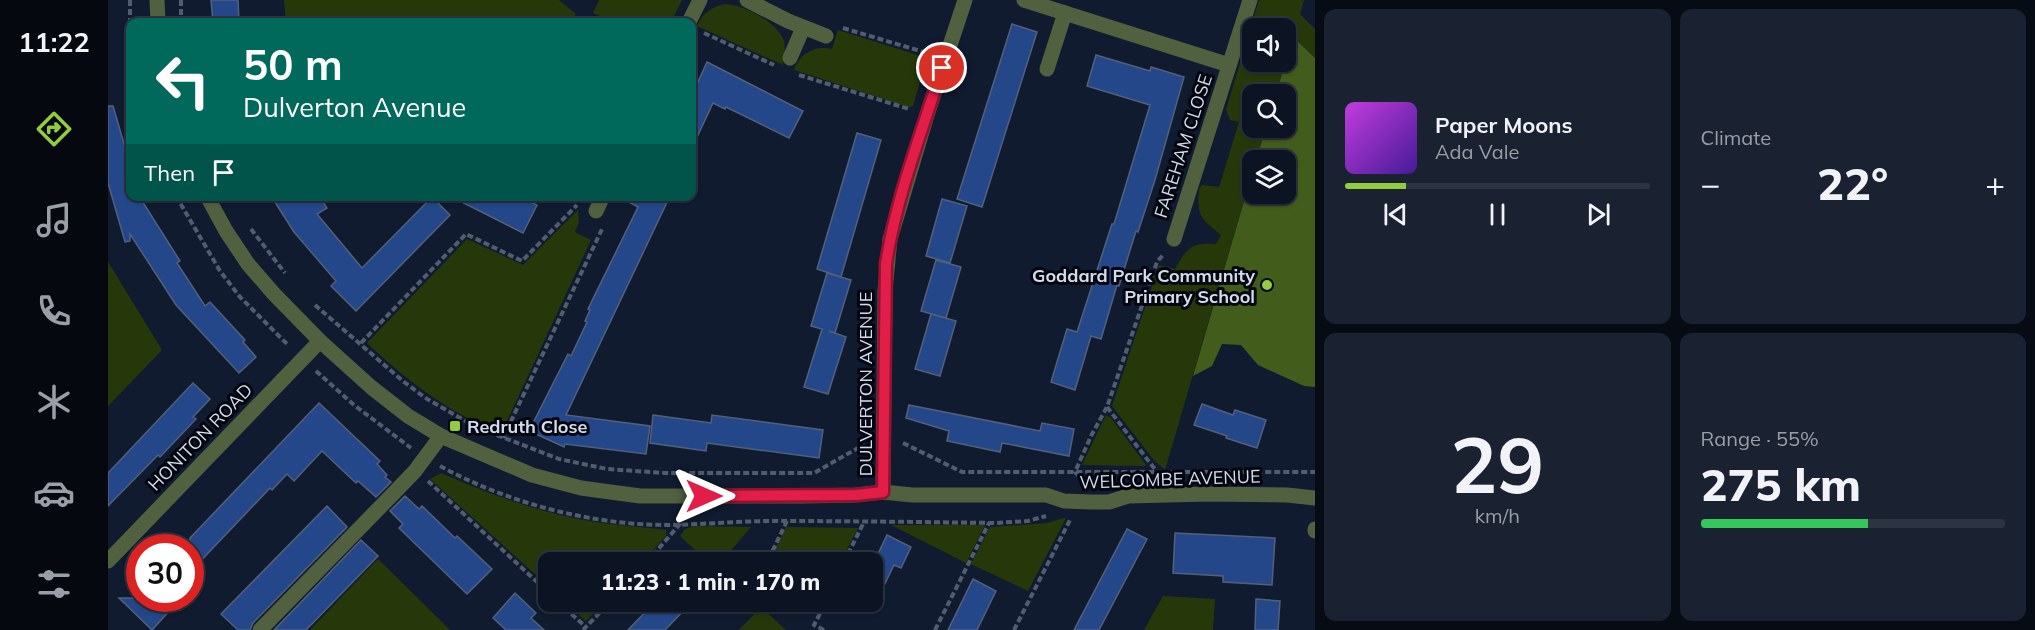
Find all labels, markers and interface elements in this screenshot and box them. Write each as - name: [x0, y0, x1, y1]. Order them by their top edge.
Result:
- map controls: [1242, 18, 1296, 204]
- button: sound: [1242, 18, 1296, 72]
- text: 11:22: [18, 25, 90, 59]
- text: 50 m: [243, 38, 343, 91]
- icon: left: [144, 42, 222, 120]
- pin: [916, 42, 967, 93]
- icon: arrive: [925, 51, 958, 84]
- street label: FAREHAM CLOSE: [1149, 71, 1217, 221]
- button: search: [1242, 84, 1296, 138]
- text: Dulverton Avenue: [243, 90, 466, 124]
- icon: directions: [33, 108, 75, 150]
- text: Paper Moons: [1435, 111, 1573, 139]
- text: Climate: [1701, 125, 1771, 150]
- text: Ada Vale: [1435, 139, 1519, 164]
- button: layers: [1242, 150, 1296, 204]
- text: 22°: [1817, 155, 1888, 211]
- icon: arrive: [207, 156, 240, 189]
- text: Then: [144, 159, 195, 187]
- text: −: [1701, 163, 1720, 204]
- text: +: [1985, 163, 2005, 204]
- icon: previous: [1379, 198, 1412, 231]
- icon: pause: [1481, 198, 1514, 231]
- icon: next: [1582, 198, 1615, 231]
- icon: music: [33, 199, 75, 241]
- place label: Goddard Park Community Primary School: [1032, 264, 1255, 308]
- marker: Goddard Park Community Primary School: [1260, 278, 1274, 292]
- icon: phone: [33, 290, 75, 332]
- street label: DULVERTON AVENUE: [854, 292, 877, 476]
- street label: HONITON ROAD: [143, 378, 257, 496]
- icon: climate: [33, 381, 75, 423]
- place label: Redruth Close: [467, 415, 588, 438]
- text: 29: [1450, 415, 1544, 513]
- marker: Redruth Close: [448, 419, 462, 433]
- text: Range · 55%: [1701, 426, 1819, 451]
- text: 275 km: [1701, 456, 1861, 512]
- position arrow: [672, 464, 736, 528]
- street label: WELCOMBE AVENUE: [1079, 464, 1261, 494]
- icon: car: [33, 472, 75, 514]
- text: km/h: [1475, 503, 1520, 528]
- speed limit sign: 30: [126, 534, 204, 612]
- icon: filters: [33, 563, 75, 605]
- text: 11:23 · 1 min · 170 m: [601, 568, 820, 596]

